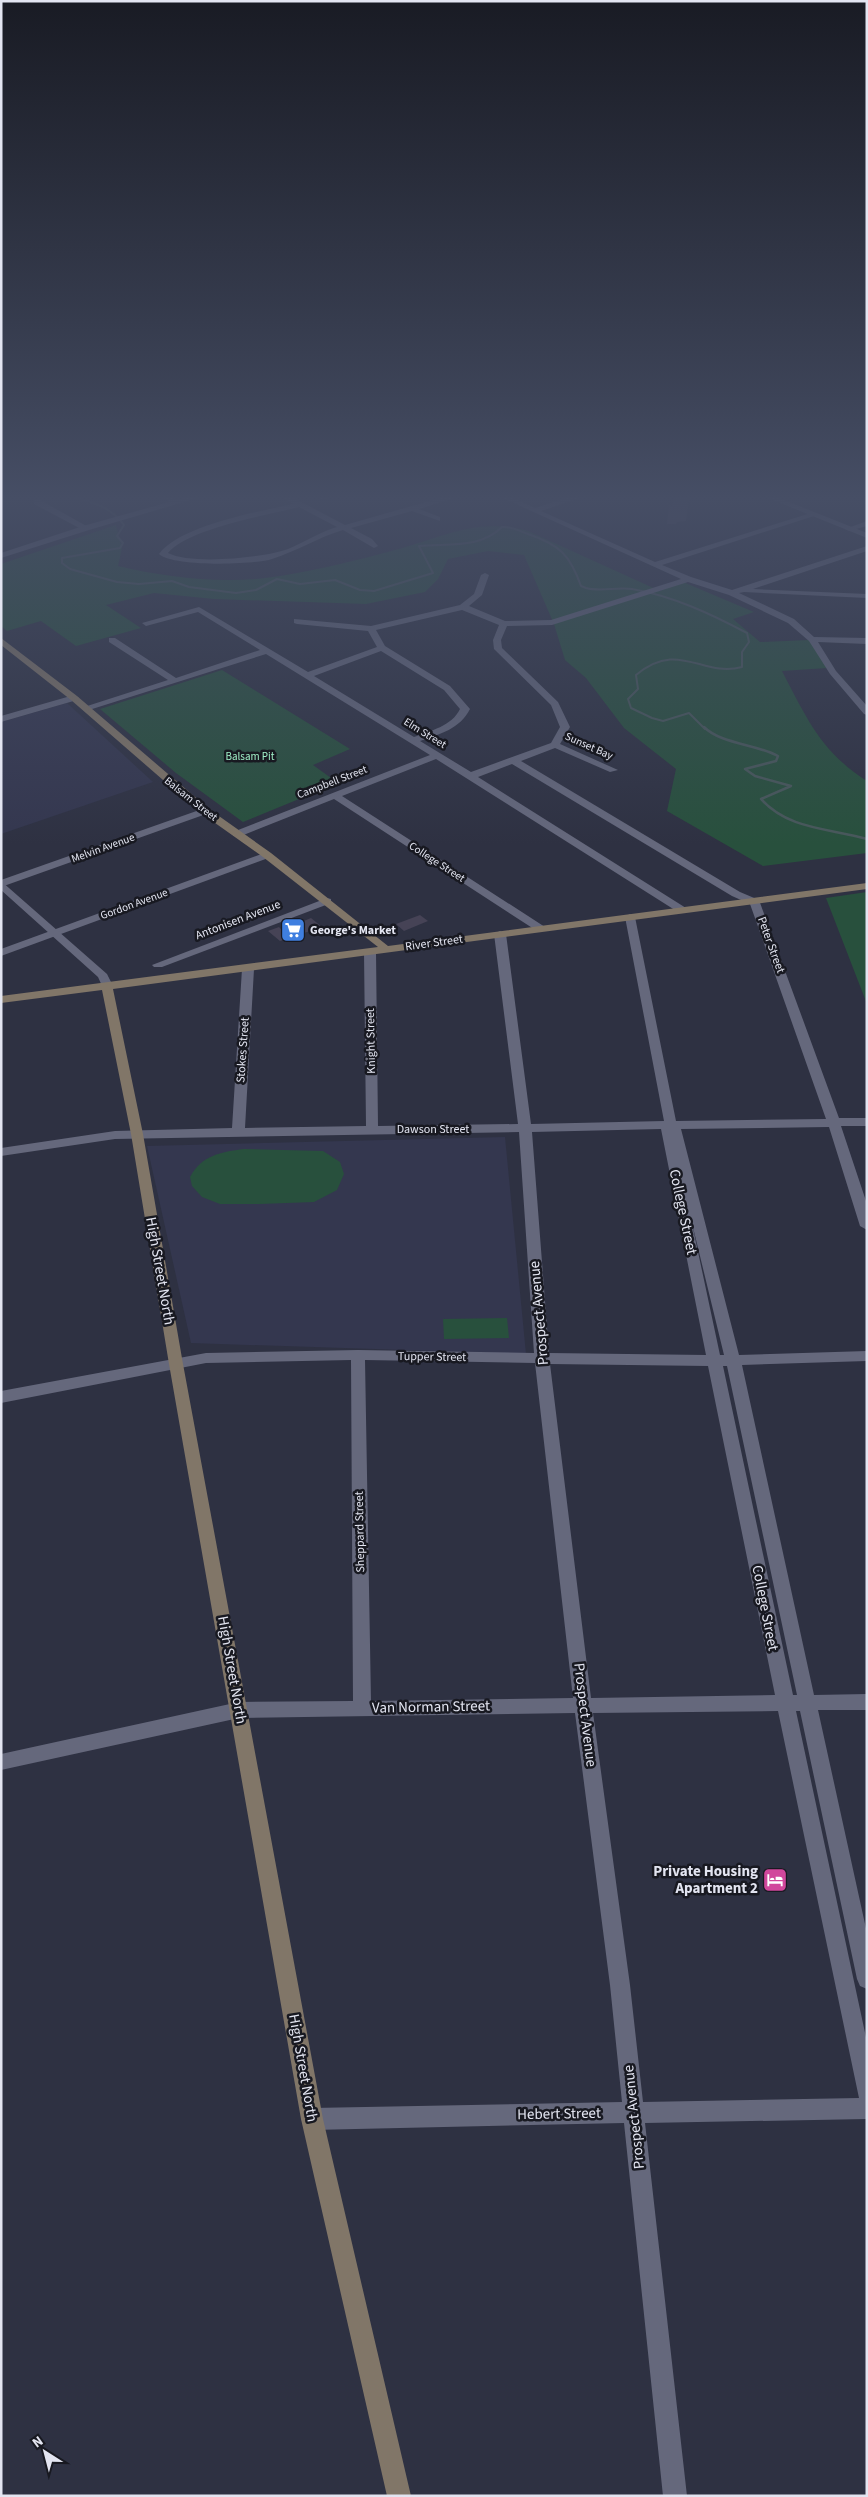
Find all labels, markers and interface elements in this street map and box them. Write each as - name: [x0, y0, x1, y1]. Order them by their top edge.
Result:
- street label: Elm Street: [401, 714, 449, 752]
- street label: Sunset Bay: [563, 729, 615, 763]
- park label: Balsam Pit: [226, 749, 275, 764]
- street label: Campbell Street: [295, 762, 369, 802]
- street label: Balsam Street: [161, 773, 221, 825]
- street label: Melvin Avenue: [69, 829, 137, 866]
- street label: College Street: [406, 838, 468, 886]
- street label: Gordon Avenue: [98, 885, 170, 923]
- street label: Antonisen Avenue: [193, 896, 283, 944]
- street label: Peter Street: [753, 914, 789, 976]
- supermarket icon: George's Market: [280, 917, 306, 943]
- place label: George's Market: [310, 922, 396, 939]
- street label: River Street: [404, 931, 464, 955]
- street label: Knight Street: [362, 1008, 380, 1074]
- street label: Stokes Street: [232, 1017, 254, 1083]
- street label: Dawson Street: [397, 1121, 469, 1138]
- street label: College Street: [664, 1167, 702, 1257]
- street label: High Street North: [140, 1215, 180, 1327]
- street label: Prospect Avenue: [524, 1260, 554, 1366]
- street label: Tupper Street: [398, 1348, 466, 1366]
- street label: Sheppard Street: [351, 1491, 369, 1573]
- street label: College Street: [746, 1563, 784, 1653]
- street label: High Street North: [212, 1614, 252, 1726]
- street label: Prospect Avenue: [568, 1662, 602, 1768]
- street label: Van Norman Street: [372, 1695, 490, 1719]
- place label: Private Housing Apartment 2: [653, 1861, 758, 1899]
- hotel icon: Private Housing Apartment 2: [762, 1867, 788, 1893]
- street label: High Street North: [283, 2012, 323, 2124]
- street label: Prospect Avenue: [618, 2064, 650, 2170]
- street label: Hebert Street: [517, 2103, 601, 2125]
- north arrow: [20, 2427, 70, 2477]
- text: N: [28, 2431, 48, 2453]

